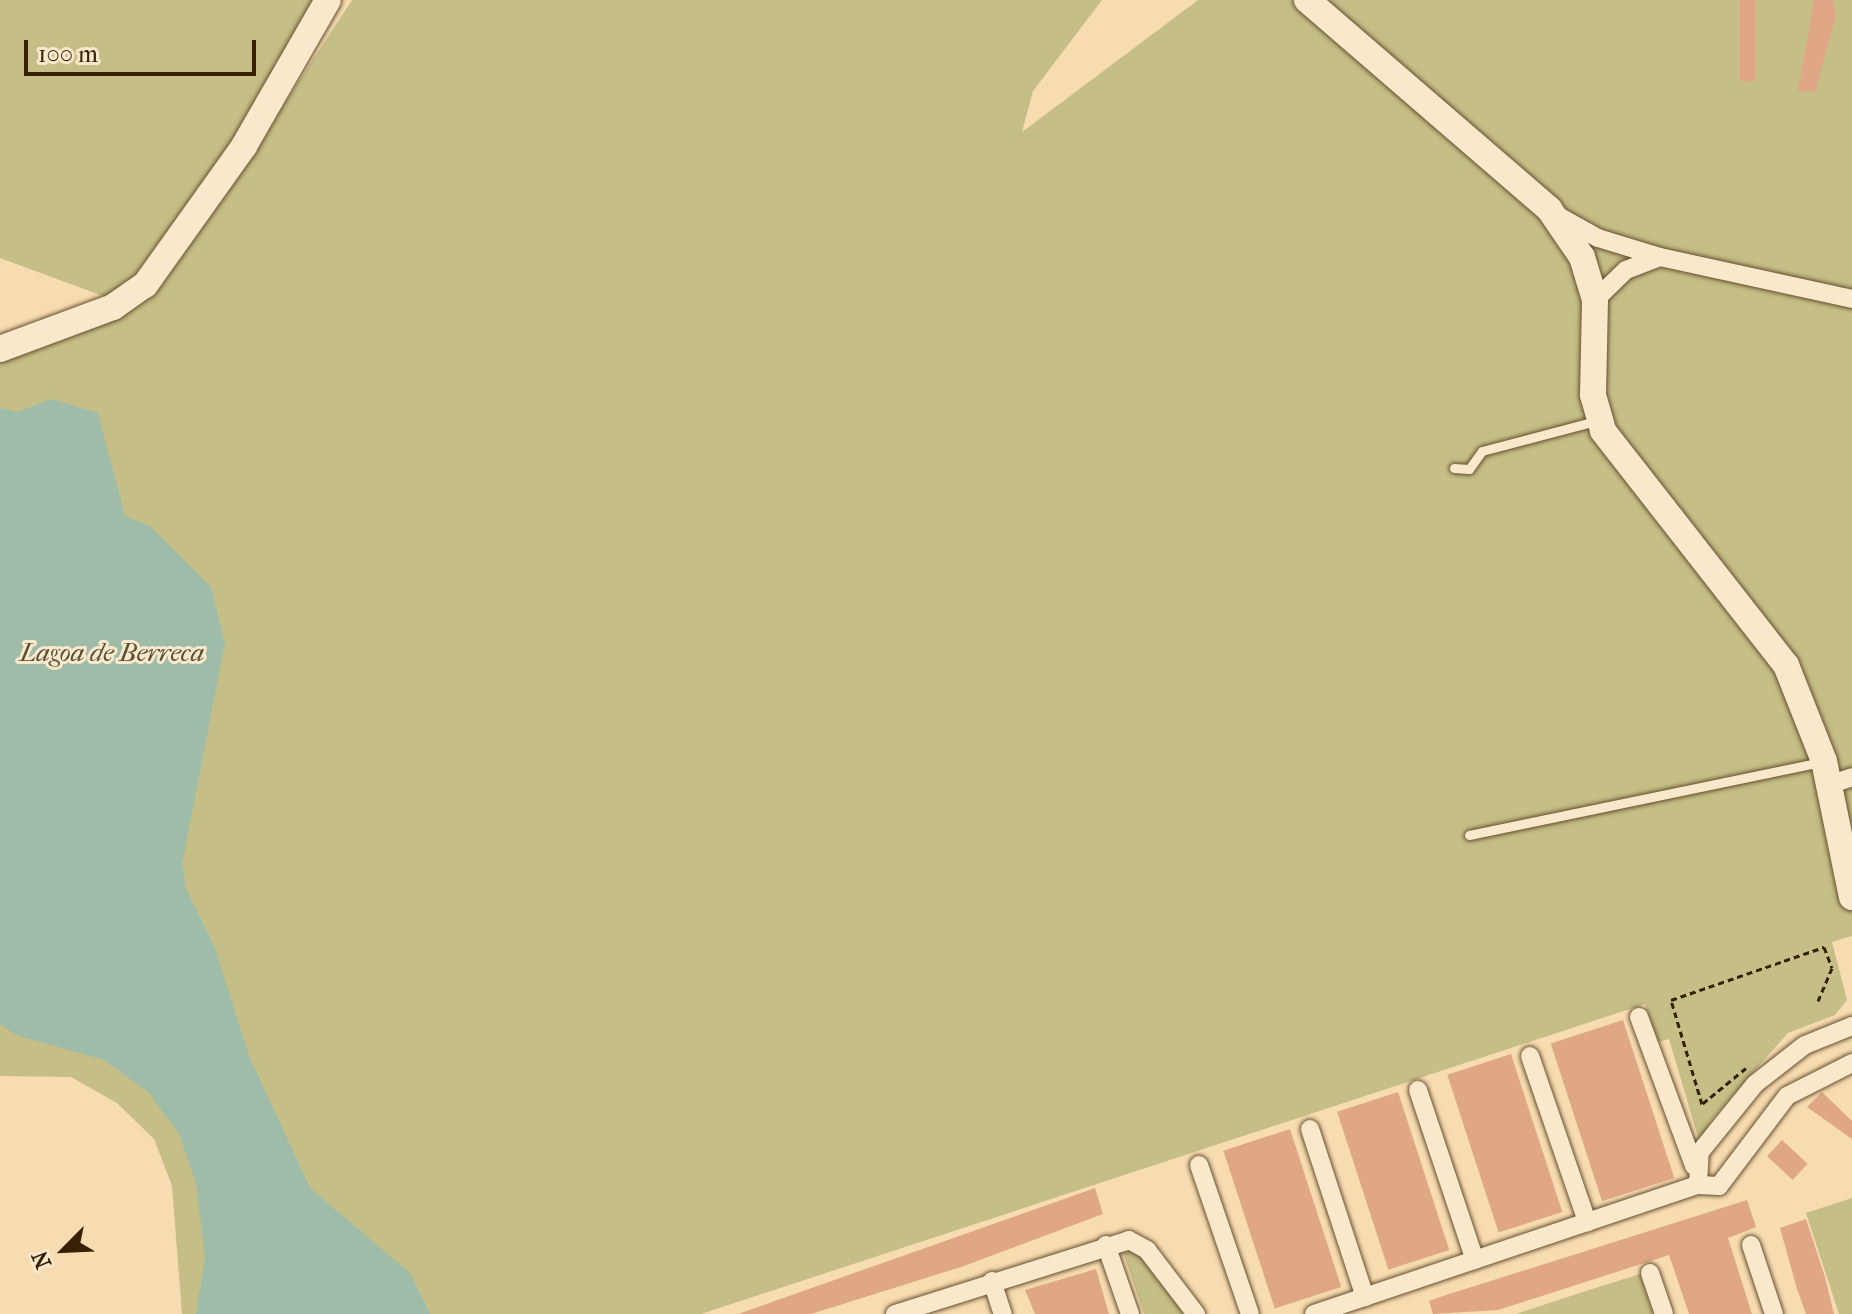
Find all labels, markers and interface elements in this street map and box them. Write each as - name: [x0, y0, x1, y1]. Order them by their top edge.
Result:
- scale bar: [28, 24, 260, 74]
- text: 100 m: [38, 40, 98, 68]
- water label: Lagoa de Berreca: [20, 637, 204, 669]
- north arrow: [24, 1210, 104, 1290]
- text: N: [27, 1247, 57, 1273]

